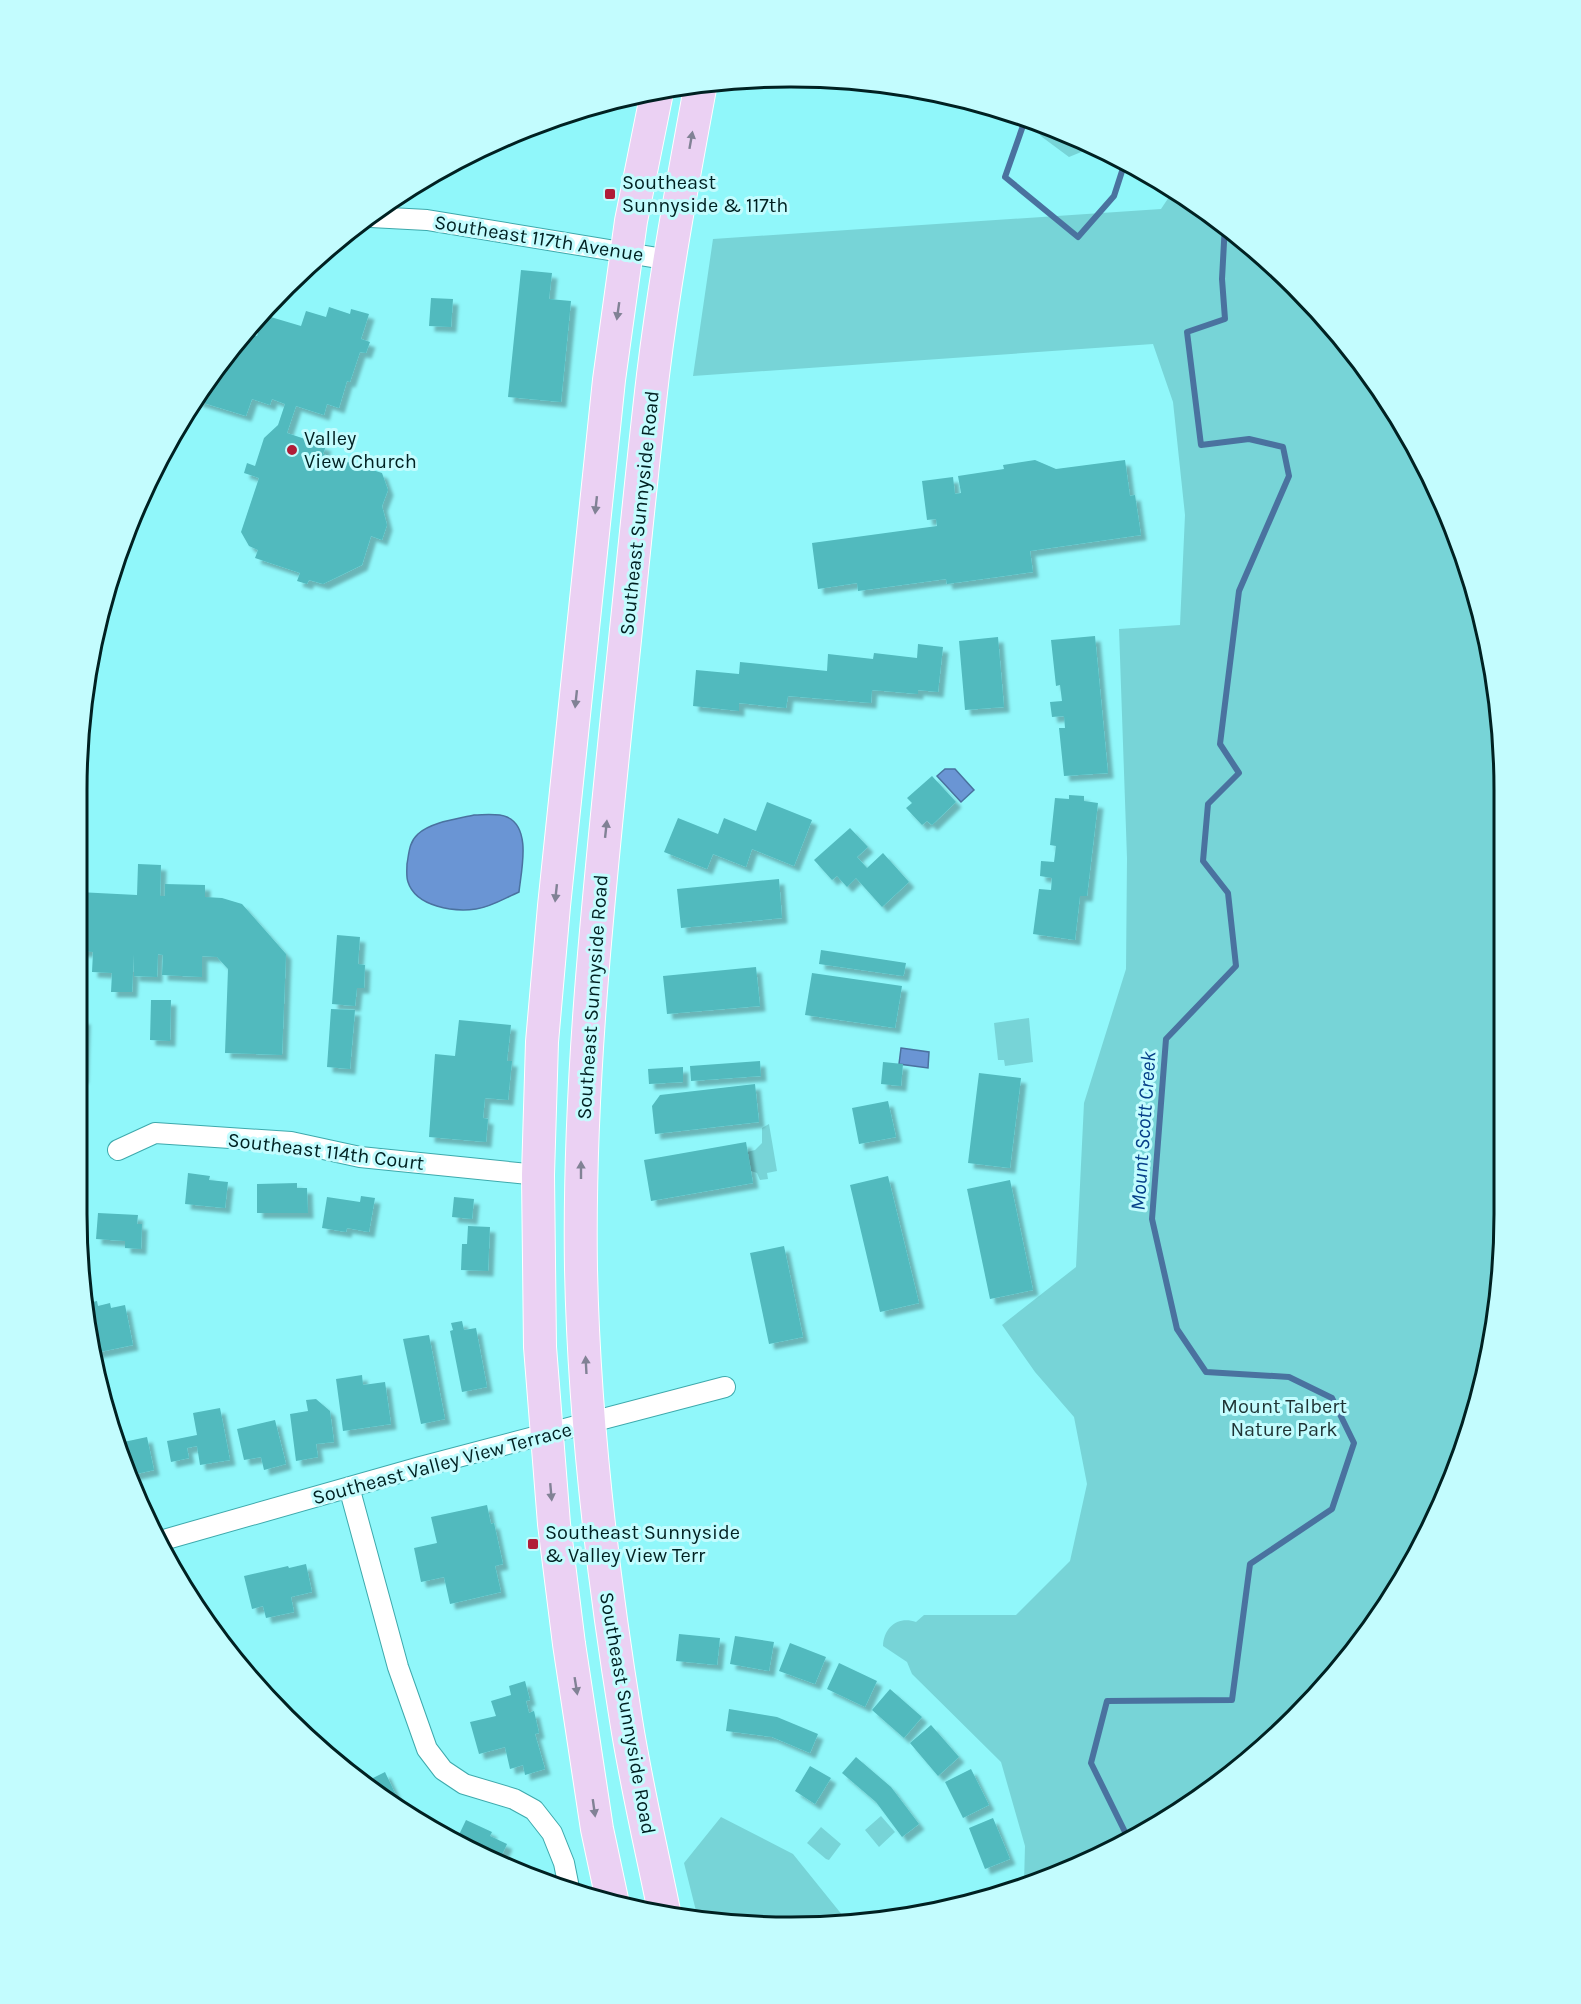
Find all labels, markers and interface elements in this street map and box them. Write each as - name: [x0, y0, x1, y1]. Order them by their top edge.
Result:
- one-way arrow: [687, 130, 696, 149]
- place label: Southeast Sunnyside & 117th: [622, 171, 788, 217]
- marker: Southeast Sunnyside & 117th: [603, 187, 617, 201]
- street label: Southeast 117th Avenue: [433, 211, 645, 266]
- one-way arrow: [614, 302, 623, 321]
- street label: Southeast Sunnyside Road: [615, 390, 664, 636]
- place label: Valley View Church: [304, 427, 417, 473]
- marker: Valley View Church: [285, 443, 299, 457]
- one-way arrow: [591, 495, 600, 514]
- one-way arrow: [571, 689, 580, 708]
- one-way arrow: [601, 819, 611, 838]
- street label: Southeast Sunnyside Road: [572, 874, 613, 1120]
- one-way arrow: [551, 883, 561, 902]
- water label: Mount Scott Creek: [1125, 1050, 1161, 1212]
- street label: Southeast 114th Court: [226, 1128, 426, 1175]
- one-way arrow: [576, 1160, 586, 1179]
- one-way arrow: [581, 1355, 590, 1374]
- park label: Mount Talbert Nature Park: [1221, 1395, 1348, 1441]
- street label: Southeast Valley View Terrace: [310, 1418, 574, 1509]
- one-way arrow: [546, 1483, 556, 1502]
- place label: Southeast Sunnyside & Valley View Terr: [545, 1521, 740, 1567]
- marker: Southeast Sunnyside & Valley View Terr: [526, 1537, 540, 1551]
- street label: Southeast Sunnyside Road: [595, 1590, 660, 1836]
- one-way arrow: [572, 1676, 581, 1695]
- one-way arrow: [590, 1799, 599, 1818]

